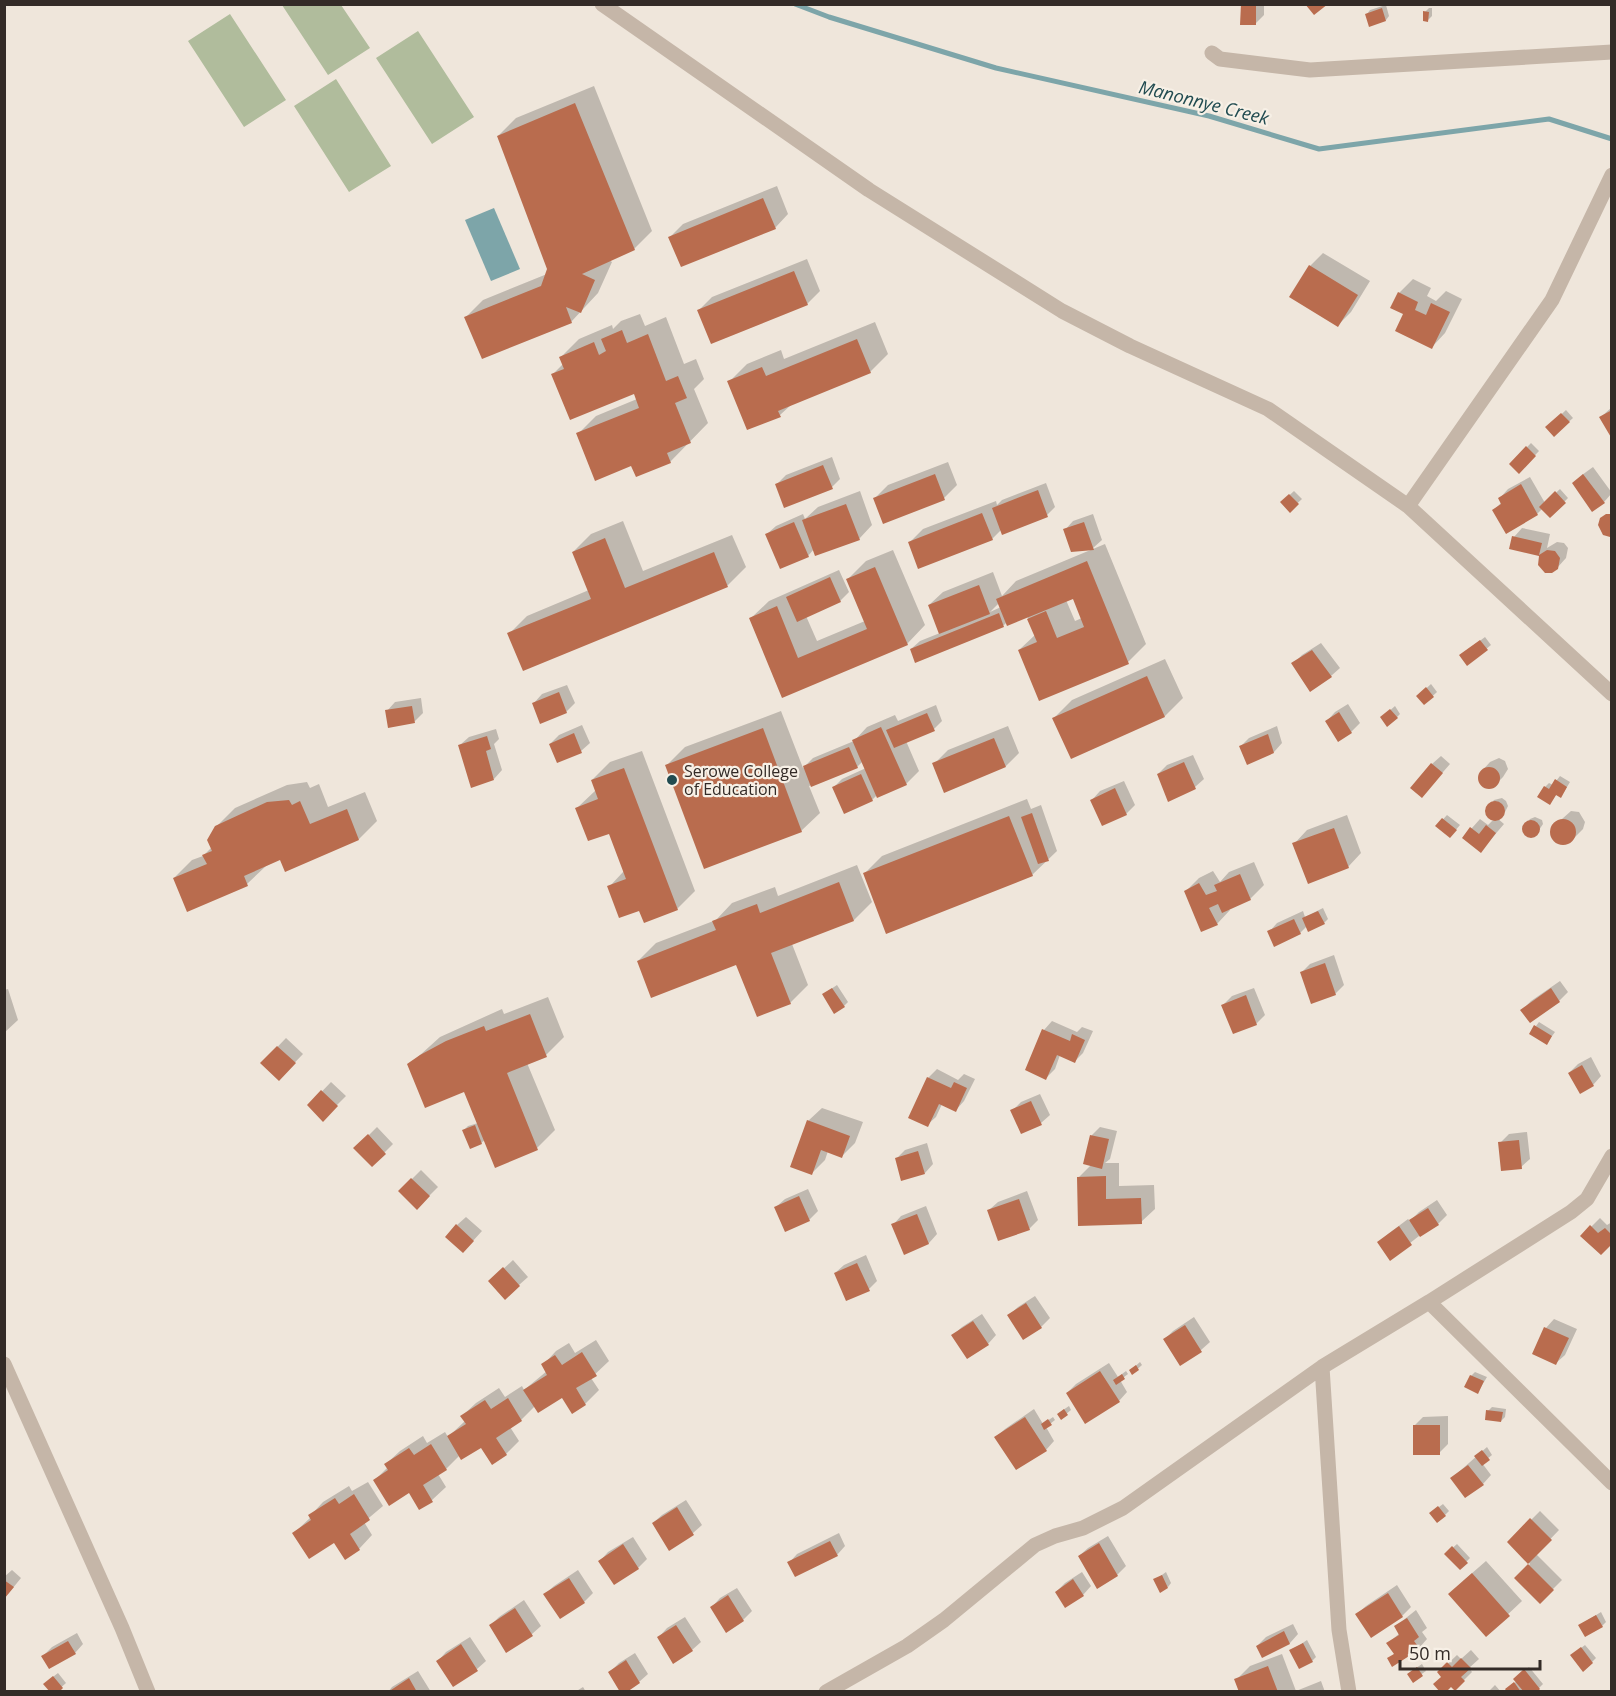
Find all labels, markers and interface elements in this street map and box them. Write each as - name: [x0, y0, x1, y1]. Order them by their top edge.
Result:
- water label: Manonnye Creek: [1137, 74, 1273, 130]
- place label: Serowe College of Education: [684, 760, 798, 800]
- marker: Serowe College of Education: [665, 773, 679, 787]
- scale bar: [1400, 1633, 1540, 1671]
- text: 50 m: [1409, 1641, 1451, 1665]

